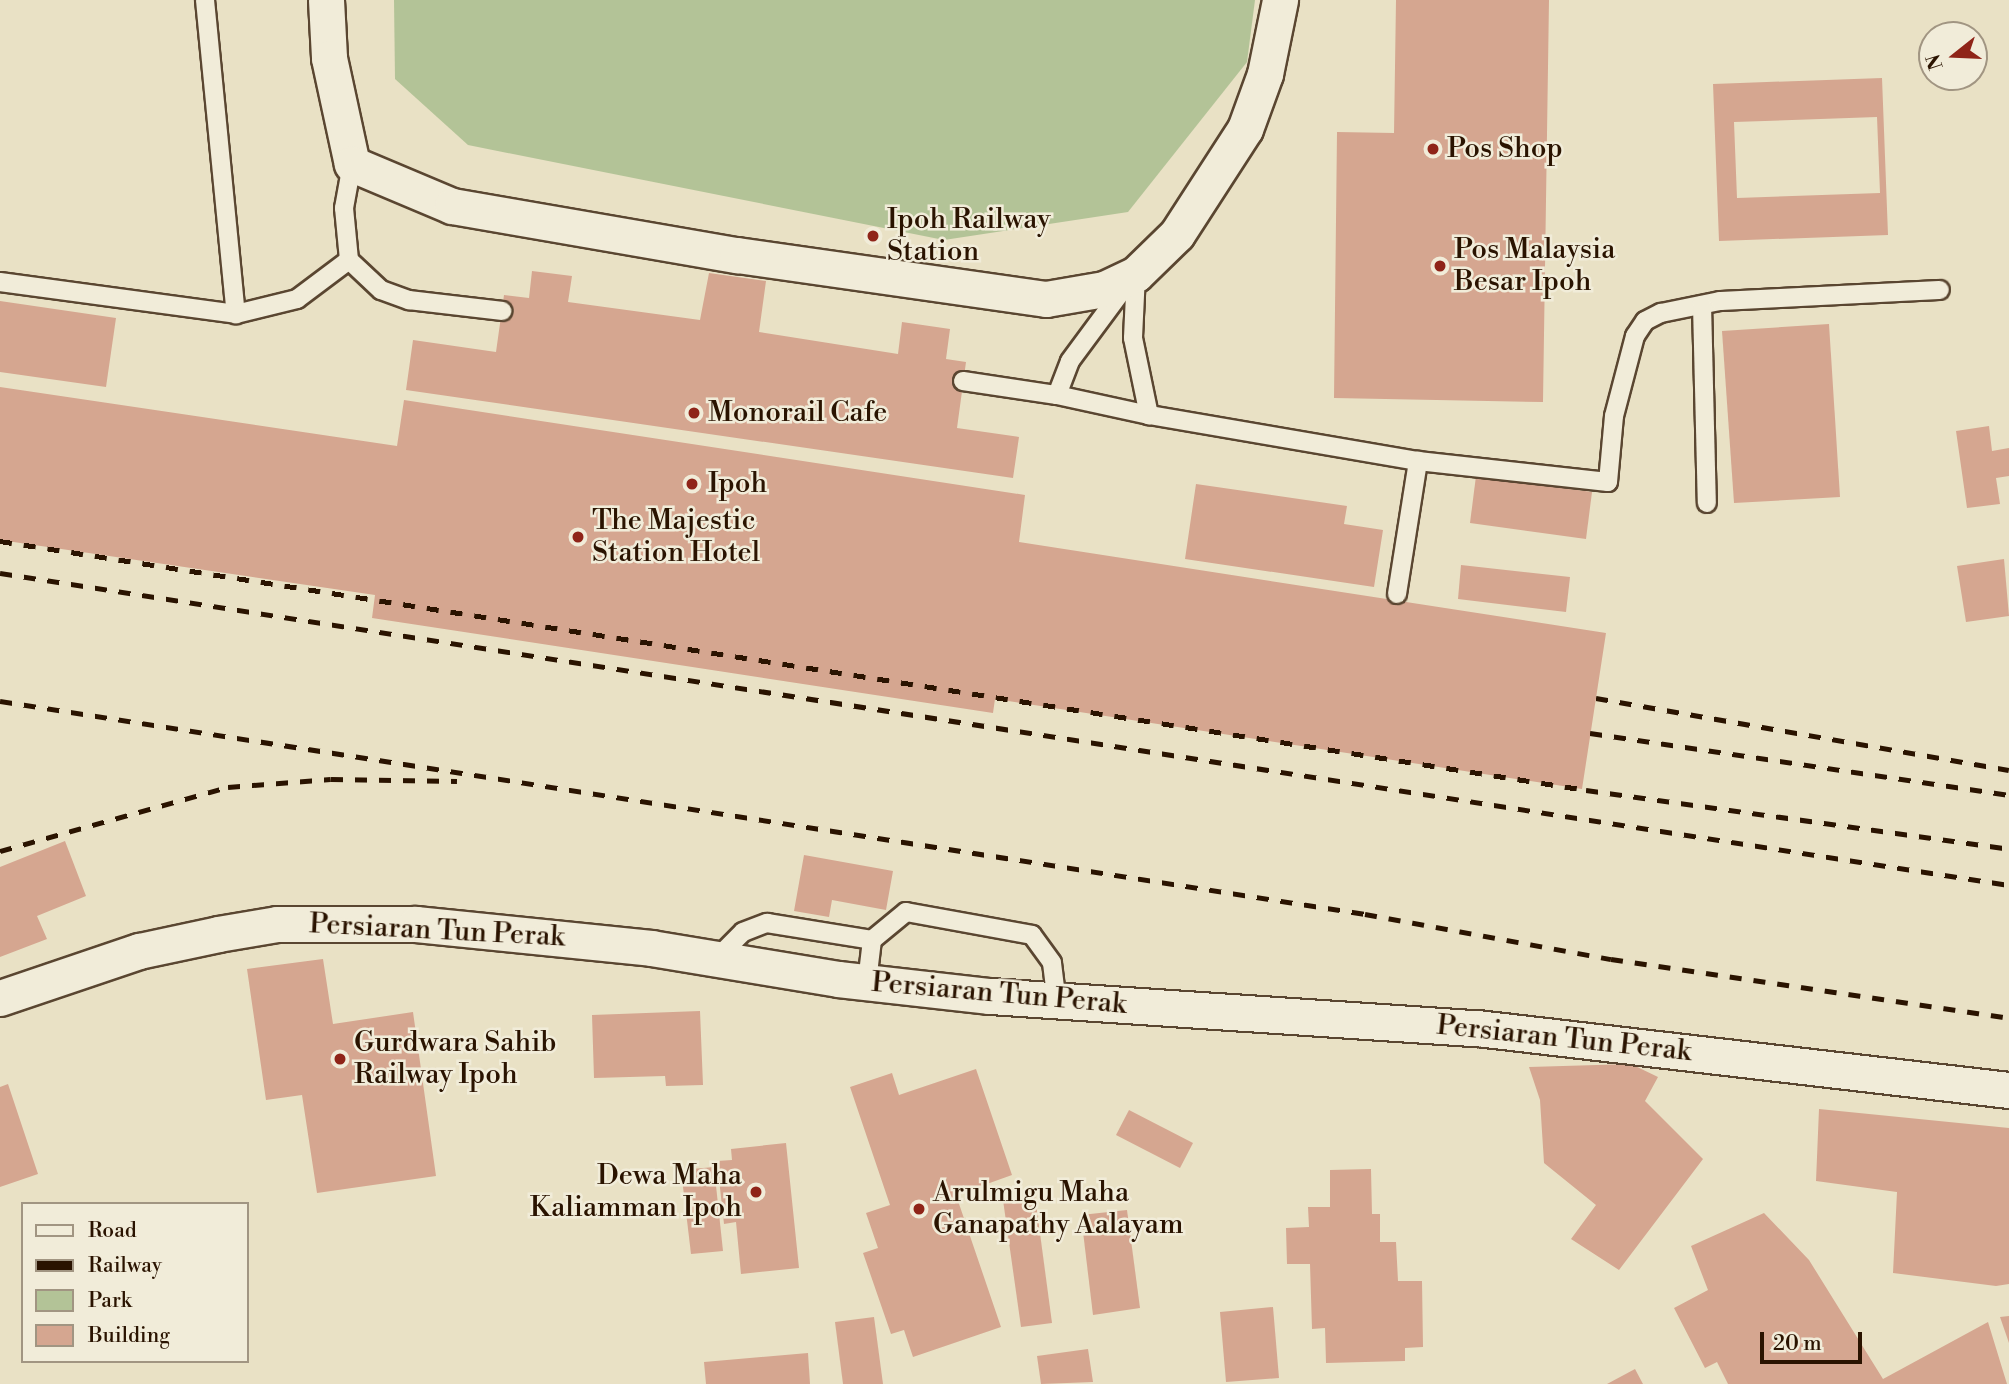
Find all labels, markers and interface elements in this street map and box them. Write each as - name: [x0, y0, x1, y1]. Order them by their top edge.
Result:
- north arrow: [1918, 21, 1988, 91]
- text: N: [1921, 51, 1949, 73]
- place label: Pos Shop: [1447, 132, 1563, 166]
- marker: Pos Shop: [1425, 141, 1441, 157]
- place label: Ipoh Railway Station: [887, 203, 1051, 269]
- marker: Ipoh Railway Station: [865, 228, 881, 244]
- place label: Pos Malaysia Besar Ipoh: [1454, 233, 1615, 299]
- marker: Pos Malaysia Besar Ipoh: [1432, 258, 1448, 274]
- place label: Monorail Cafe: [708, 396, 887, 430]
- marker: Monorail Cafe: [686, 405, 702, 421]
- place label: Ipoh: [708, 467, 767, 501]
- marker: Ipoh: [682, 474, 702, 494]
- place label: The Majestic Station Hotel: [592, 504, 760, 570]
- marker: The Majestic Station Hotel: [570, 529, 586, 545]
- street label: Persiaran Tun Perak: [308, 908, 566, 954]
- street label: Persiaran Tun Perak: [870, 966, 1128, 1022]
- street label: Persiaran Tun Perak: [1435, 1009, 1693, 1069]
- place label: Gurdwara Sahib Railway Ipoh: [354, 1026, 556, 1092]
- marker: Gurdwara Sahib Railway Ipoh: [332, 1051, 348, 1067]
- place label: Dewa Maha Kaliamman Ipoh: [530, 1159, 742, 1225]
- place label: Arulmigu Maha Ganapathy Aalayam: [933, 1176, 1183, 1242]
- marker: Dewa Maha Kaliamman Ipoh: [748, 1184, 764, 1200]
- marker: Arulmigu Maha Ganapathy Aalayam: [911, 1201, 927, 1217]
- legend: [21, 1202, 248, 1363]
- text: Road: [88, 1218, 137, 1244]
- text: Railway: [88, 1253, 162, 1279]
- text: Park: [88, 1288, 132, 1314]
- scale bar: [1764, 1318, 1866, 1362]
- text: Building: [88, 1323, 170, 1349]
- text: 20 m: [1773, 1331, 1822, 1357]

